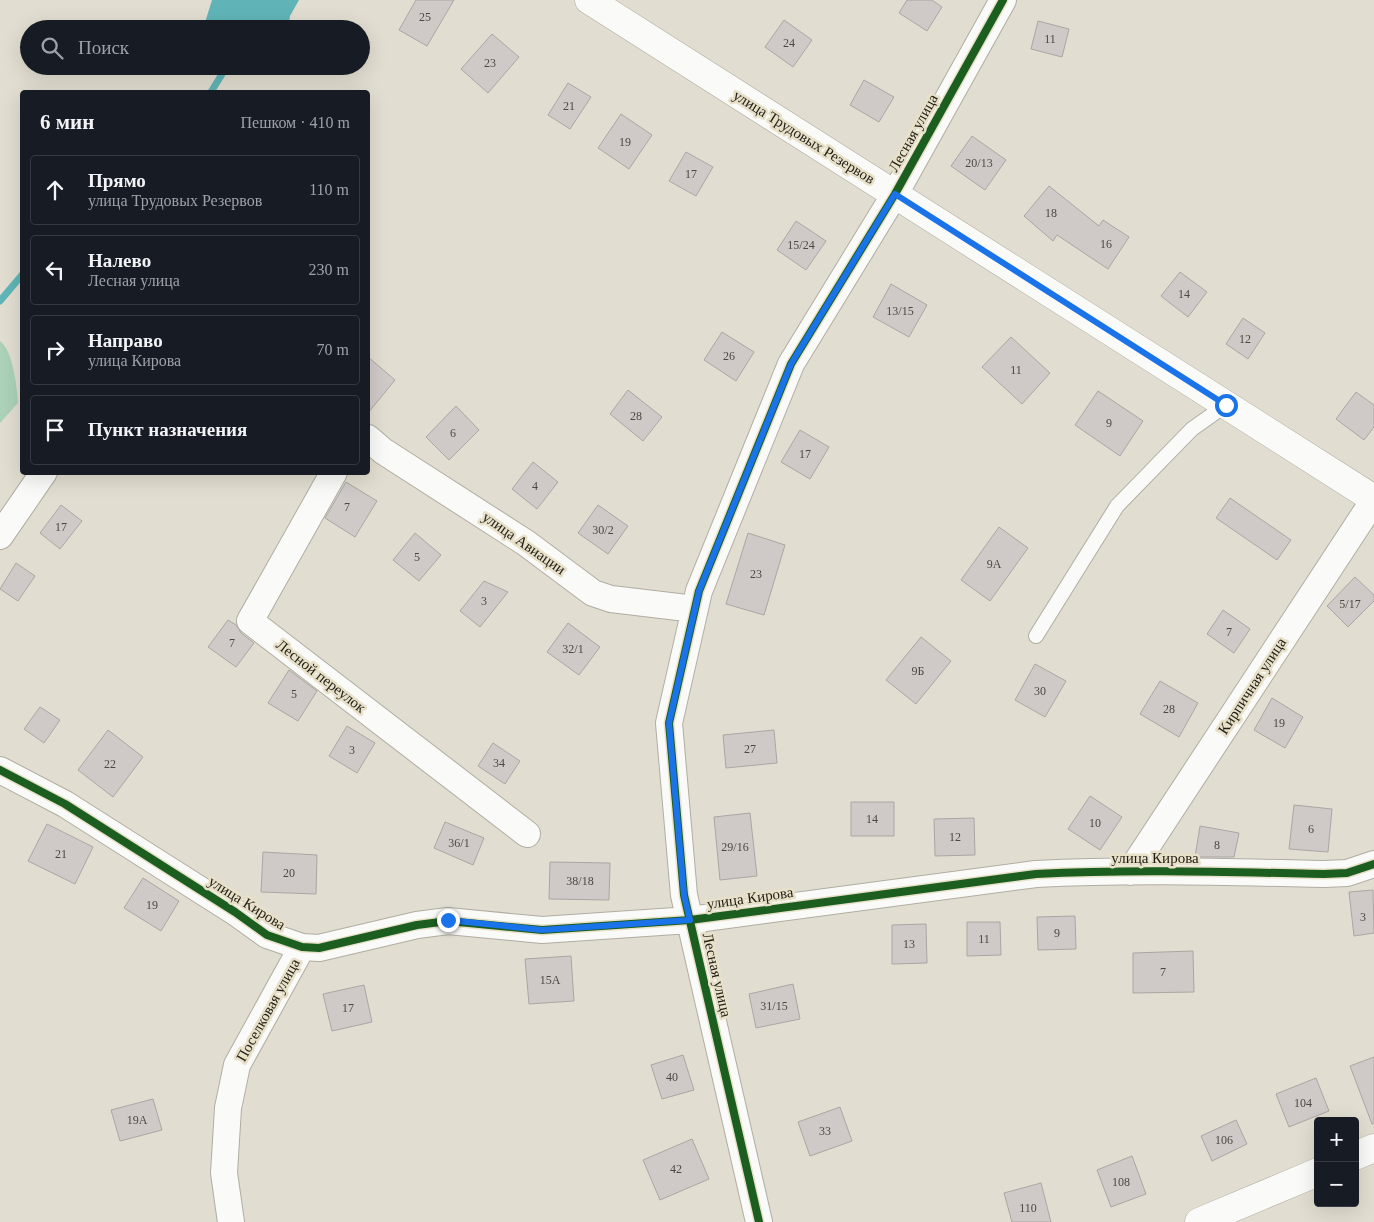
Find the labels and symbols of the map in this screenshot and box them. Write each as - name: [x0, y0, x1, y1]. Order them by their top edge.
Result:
- house number: 25: [419, 10, 431, 24]
- house number: 11: [1044, 32, 1056, 46]
- house number: 24: [783, 36, 795, 50]
- house number: 23: [484, 56, 496, 70]
- street label: улица Трудовых Резервов: [730, 87, 878, 187]
- street label: Лесная улица: [885, 91, 941, 175]
- house number: 21: [563, 99, 575, 113]
- house number: 19: [619, 135, 631, 149]
- house number: 20/13: [965, 156, 993, 170]
- house number: 17: [685, 167, 697, 181]
- house number: 18: [1045, 206, 1057, 220]
- house number: 16: [1100, 237, 1112, 251]
- house number: 15/24: [787, 238, 815, 252]
- house number: 14: [1178, 287, 1190, 301]
- house number: 13/15: [886, 304, 914, 318]
- house number: 12: [1239, 332, 1251, 346]
- house number: 26: [723, 349, 735, 363]
- house number: 11: [1010, 363, 1022, 377]
- route start: [1215, 394, 1238, 417]
- house number: 28: [630, 409, 642, 423]
- house number: 9: [1106, 416, 1112, 430]
- house number: 6: [450, 426, 456, 440]
- house number: 17: [799, 447, 811, 461]
- house number: 4: [532, 479, 538, 493]
- house number: 7: [344, 500, 350, 514]
- street label: улица Авиации: [479, 508, 569, 578]
- house number: 17: [55, 520, 67, 534]
- house number: 30/2: [592, 523, 614, 537]
- house number: 5: [414, 550, 420, 564]
- house number: 9А: [987, 557, 1002, 571]
- house number: 23: [750, 567, 762, 581]
- house number: 3: [481, 594, 487, 608]
- house number: 5/17: [1339, 597, 1361, 611]
- house number: 7: [1226, 625, 1232, 639]
- street label: Кирпичная улица: [1215, 635, 1289, 737]
- house number: 7: [229, 636, 235, 650]
- street label: Лесной переулок: [273, 636, 369, 716]
- house number: 32/1: [562, 642, 584, 656]
- house number: 9Б: [912, 664, 925, 678]
- house number: 30: [1034, 684, 1046, 698]
- house number: 5: [291, 687, 297, 701]
- house number: 28: [1163, 702, 1175, 716]
- house number: 19: [1273, 716, 1285, 730]
- house number: 27: [744, 742, 756, 756]
- house number: 3: [349, 743, 355, 757]
- house number: 34: [493, 756, 505, 770]
- house number: 22: [104, 757, 116, 771]
- house number: 14: [866, 812, 878, 826]
- house number: 10: [1089, 816, 1101, 830]
- house number: 6: [1308, 822, 1314, 836]
- house number: 12: [949, 830, 961, 844]
- house number: 36/1: [448, 836, 470, 850]
- house number: 8: [1214, 838, 1220, 852]
- house number: 29/16: [721, 840, 749, 854]
- house number: 21: [55, 847, 67, 861]
- street label: улица Кирова: [1111, 850, 1199, 866]
- house number: 20: [283, 866, 295, 880]
- street label: улица Кирова: [206, 873, 289, 933]
- house number: 38/18: [566, 874, 594, 888]
- street label: улица Кирова: [706, 884, 795, 912]
- house number: 19: [146, 898, 158, 912]
- route end: [437, 909, 460, 932]
- house number: 3: [1360, 910, 1366, 924]
- house number: 9: [1054, 926, 1060, 940]
- street label: Лесная улица: [700, 931, 735, 1019]
- house number: 11: [978, 932, 990, 946]
- house number: 13: [903, 937, 915, 951]
- street label: Поселковая улица: [233, 956, 303, 1064]
- house number: 7: [1160, 965, 1166, 979]
- house number: 15А: [540, 973, 561, 987]
- house number: 31/15: [760, 999, 788, 1013]
- house number: 17: [342, 1001, 354, 1015]
- house number: 40: [666, 1070, 678, 1084]
- house number: 104: [1294, 1096, 1312, 1110]
- house number: 19А: [127, 1113, 148, 1127]
- house number: 33: [819, 1124, 831, 1138]
- house number: 106: [1215, 1133, 1233, 1147]
- house number: 42: [670, 1162, 682, 1176]
- house number: 108: [1112, 1175, 1130, 1189]
- house number: 110: [1019, 1201, 1037, 1215]

